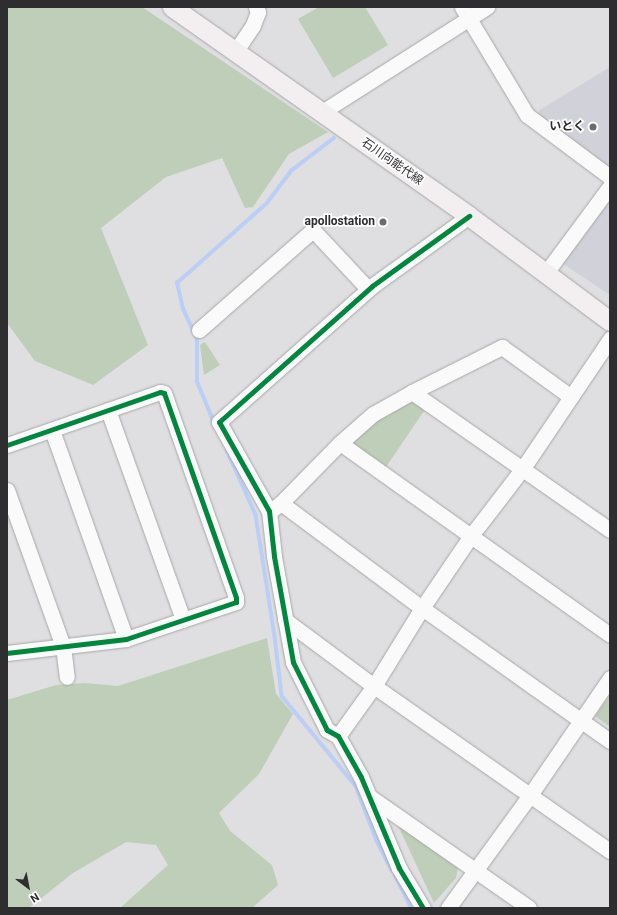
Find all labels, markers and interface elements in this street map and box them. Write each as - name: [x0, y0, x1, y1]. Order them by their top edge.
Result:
- place label: いとく: [549, 120, 585, 134]
- marker: いとく: [588, 122, 598, 132]
- street label: 石川向能代線: [358, 135, 426, 189]
- place label: apollostation: [305, 215, 375, 229]
- marker: apollostation: [378, 217, 388, 227]
- north arrow: [8, 867, 48, 907]
- text: N: [28, 890, 41, 905]

